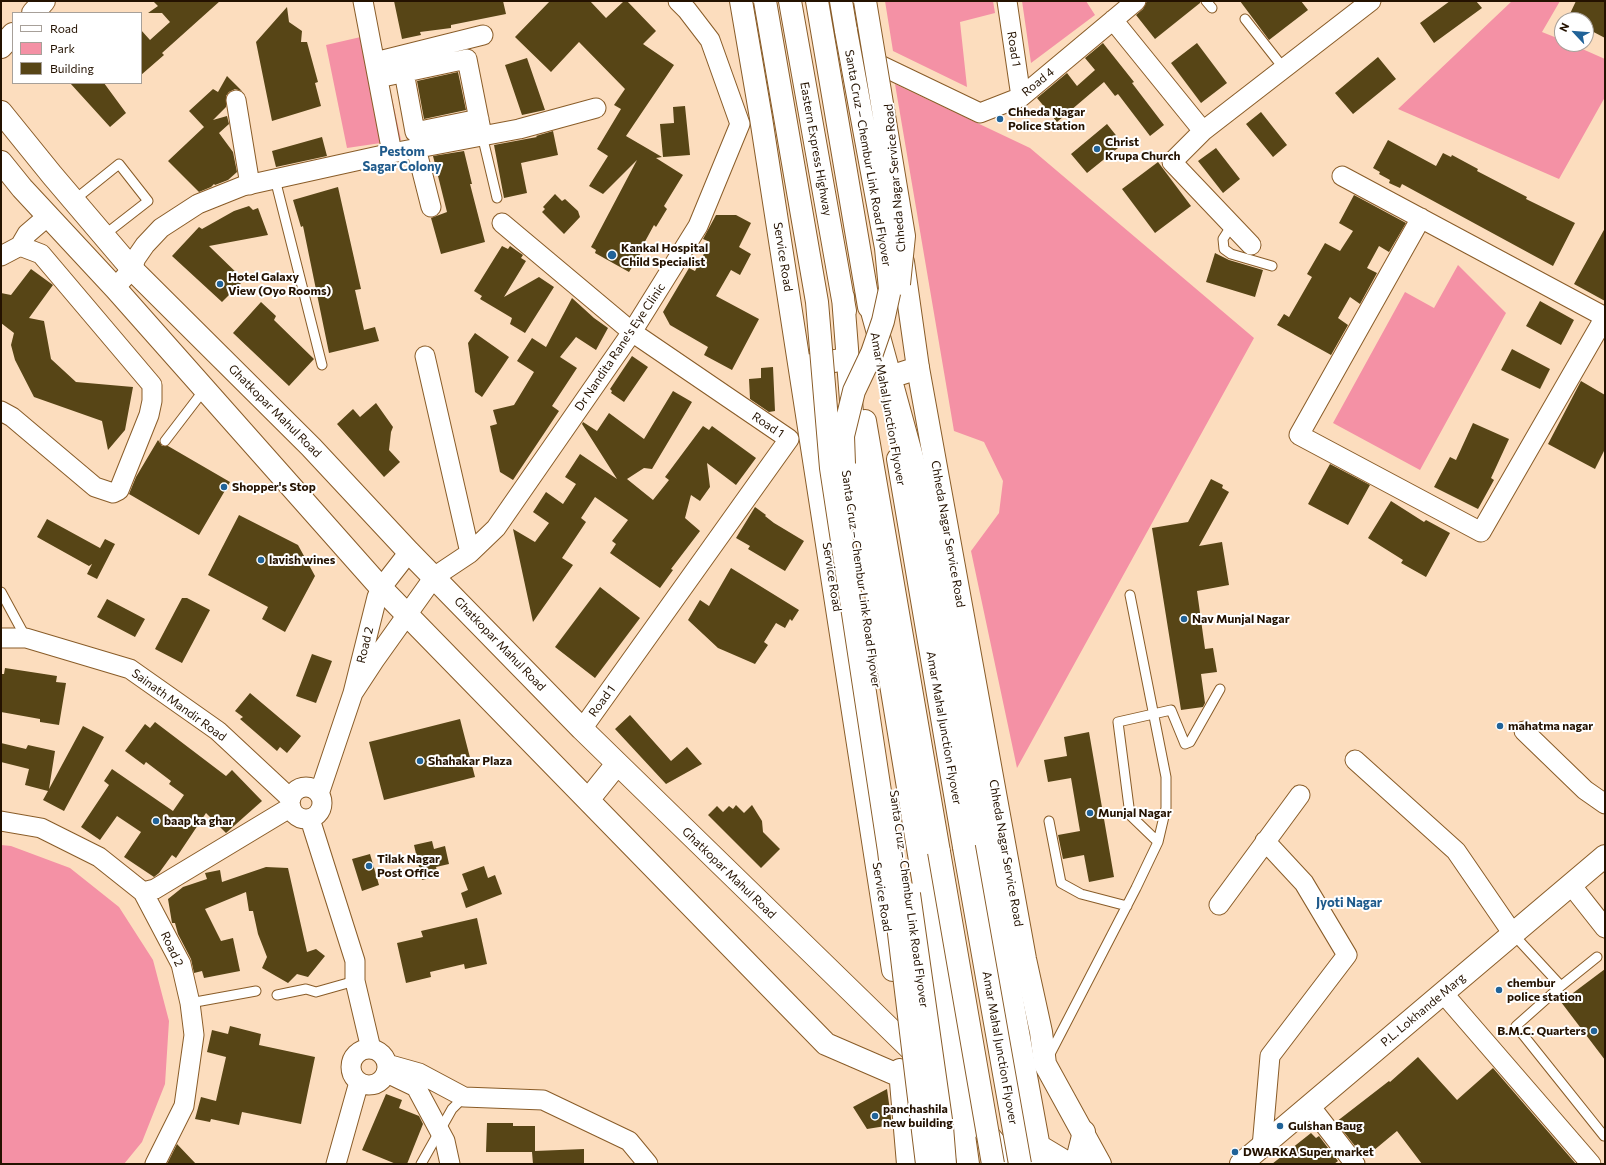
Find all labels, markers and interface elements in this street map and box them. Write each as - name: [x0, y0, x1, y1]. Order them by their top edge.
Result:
- legend: [12, 12, 142, 84]
- north arrow: [1554, 12, 1594, 52]
- text: N: [1556, 20, 1571, 34]
- text: Road: [50, 21, 78, 35]
- street label: Road 1: [1004, 30, 1024, 68]
- text: Park: [50, 41, 75, 55]
- street label: Santa Cruz – Chembur Link Road Flyover: [842, 49, 894, 267]
- text: Building: [50, 61, 94, 75]
- street label: Road 4: [1019, 65, 1057, 99]
- street label: Eastern Express Highway: [797, 81, 835, 217]
- street label: Chheda Nagar Service Road: [881, 103, 909, 253]
- place label: Chheda Nagar Police Station: [1008, 105, 1085, 133]
- marker: Chheda Nagar Police Station: [995, 114, 1005, 124]
- place label: Christ Krupa Church: [1105, 135, 1180, 163]
- district label: Pestom Sagar Colony: [363, 144, 441, 175]
- marker: Christ Krupa Church: [1092, 144, 1102, 154]
- street label: Service Road: [770, 221, 796, 293]
- place label: Kankal Hospital Child Specialist: [621, 241, 708, 269]
- marker: Kankal Hospital Child Specialist: [606, 249, 618, 261]
- place label: Hotel Galaxy View (Oyo Rooms): [228, 270, 331, 298]
- marker: Hotel Galaxy View (Oyo Rooms): [215, 279, 225, 289]
- street label: Dr Nandita Rane's Eye Clinic: [572, 280, 668, 414]
- street label: Amar Mahal Junction Flyover: [867, 331, 909, 487]
- street label: Ghatkopar Mahul Road: [226, 362, 324, 460]
- street label: Road 1: [749, 409, 787, 441]
- street label: Chheda Nagar Service Road: [928, 459, 968, 609]
- street label: Santa Cruz – Chembur Link Road Flyover: [839, 469, 883, 689]
- place label: Shopper's Stop: [232, 480, 316, 494]
- marker: Shopper's Stop: [219, 482, 229, 492]
- street label: Service Road: [819, 541, 845, 613]
- place label: lavish wines: [269, 553, 335, 567]
- marker: lavish wines: [256, 555, 266, 565]
- street label: Ghatkopar Mahul Road: [451, 594, 549, 694]
- place label: Nav Munjal Nagar: [1192, 612, 1290, 626]
- marker: Nav Munjal Nagar: [1179, 614, 1189, 624]
- street label: Road 2: [354, 625, 376, 665]
- street label: Amar Mahal Junction Flyover: [923, 650, 965, 806]
- street label: Sainath Mandir Road: [129, 666, 229, 744]
- street label: Road 1: [586, 682, 618, 720]
- place label: mahatma nagar: [1508, 719, 1593, 733]
- marker: mahatma nagar: [1495, 721, 1505, 731]
- place label: Shahakar Plaza: [428, 754, 512, 768]
- marker: Shahakar Plaza: [415, 756, 425, 766]
- street label: Chheda Nagar Service Road: [986, 778, 1026, 928]
- street label: Santa Cruz – Chembur Link Road Flyover: [887, 789, 931, 1009]
- place label: Munjal Nagar: [1098, 806, 1172, 820]
- marker: Munjal Nagar: [1085, 808, 1095, 818]
- place label: baap ka ghar: [164, 814, 233, 828]
- marker: baap ka ghar: [151, 816, 161, 826]
- street label: Ghatkopar Mahul Road: [679, 824, 779, 922]
- place label: Tilak Nagar Post Office: [377, 852, 440, 880]
- marker: Tilak Nagar Post Office: [364, 861, 374, 871]
- street label: Service Road: [869, 861, 895, 933]
- district label: Jyoti Nagar: [1316, 895, 1382, 911]
- street label: Road 2: [158, 929, 186, 969]
- street label: Amar Mahal Junction Flyover: [979, 970, 1021, 1126]
- street label: P.L. Lokhande Marg: [1378, 970, 1468, 1050]
- place label: chembur police station: [1507, 976, 1582, 1004]
- marker: chembur police station: [1494, 985, 1504, 995]
- place label: B.M.C. Quarters: [1497, 1024, 1586, 1038]
- marker: B.M.C. Quarters: [1589, 1026, 1599, 1036]
- place label: panchashila new building: [883, 1102, 953, 1130]
- marker: panchashila new building: [870, 1111, 880, 1121]
- place label: Gulshan Baug: [1288, 1119, 1363, 1133]
- marker: Gulshan Baug: [1275, 1121, 1285, 1131]
- place label: DWARKA Super market: [1243, 1145, 1374, 1159]
- marker: DWARKA Super market: [1230, 1147, 1240, 1157]

